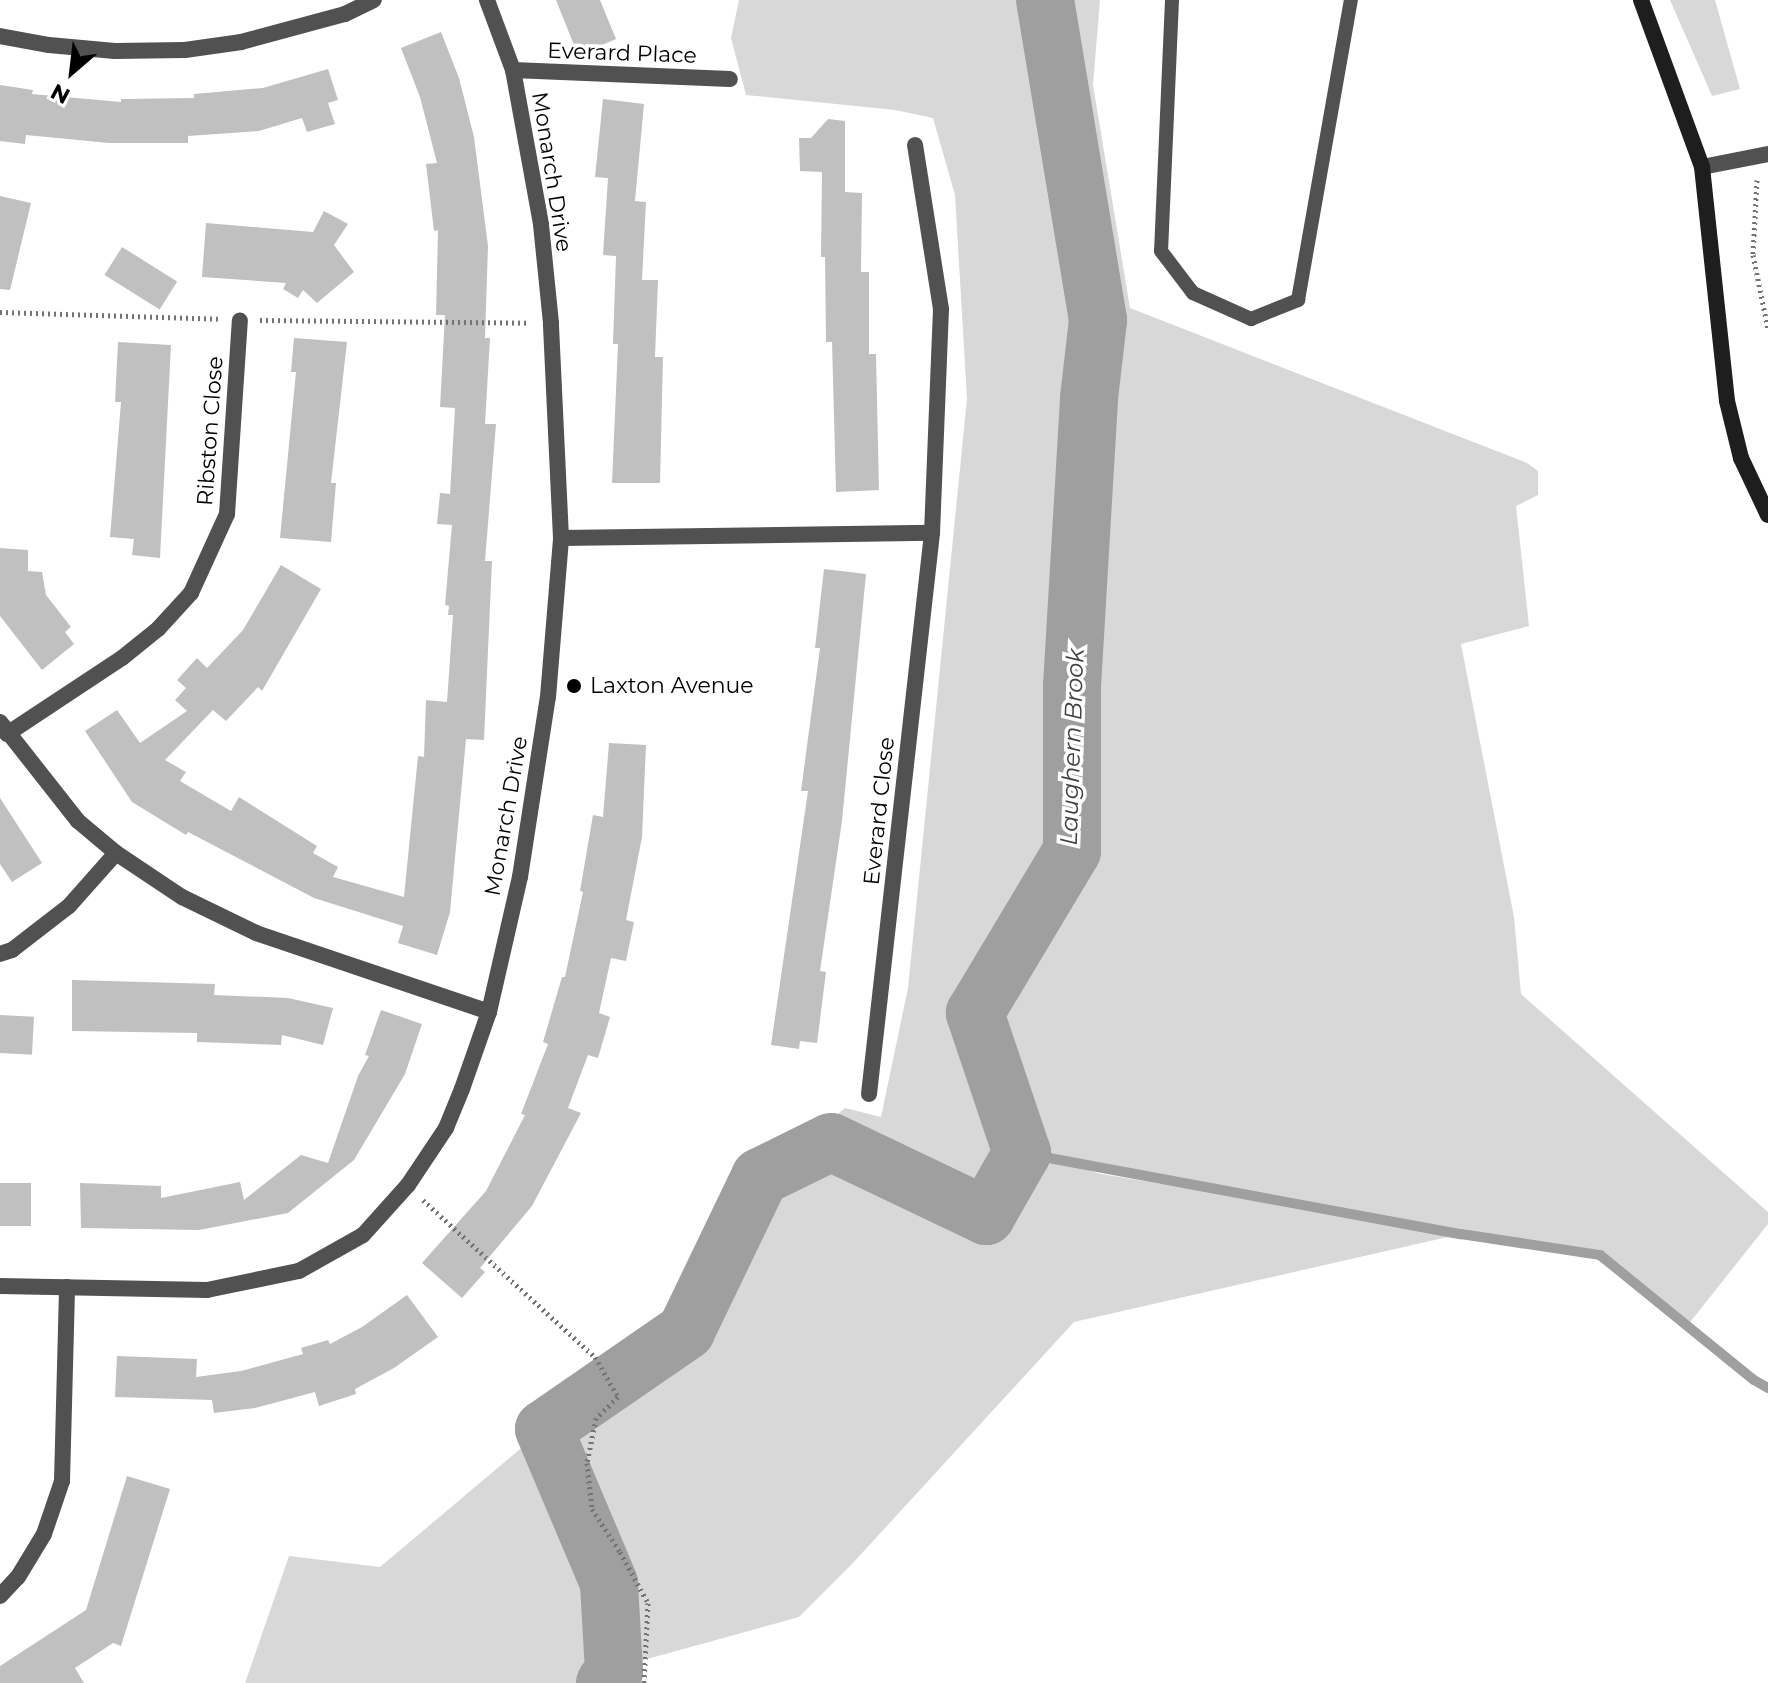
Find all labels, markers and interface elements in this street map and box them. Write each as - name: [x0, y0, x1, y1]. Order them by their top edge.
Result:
- north arrow: [32, 32, 112, 112]
- street label: Everard Place: [547, 37, 697, 69]
- text: N: [46, 78, 75, 110]
- street label: Monarch Drive: [526, 90, 578, 254]
- street label: Ribston Close: [192, 355, 228, 507]
- water label: Laughern Brook: [1054, 648, 1090, 846]
- place label: Laxton Avenue: [590, 673, 754, 699]
- marker: Laxton Avenue: [565, 677, 583, 695]
- street label: Monarch Drive: [479, 734, 533, 898]
- street label: Everard Close: [858, 736, 900, 886]

